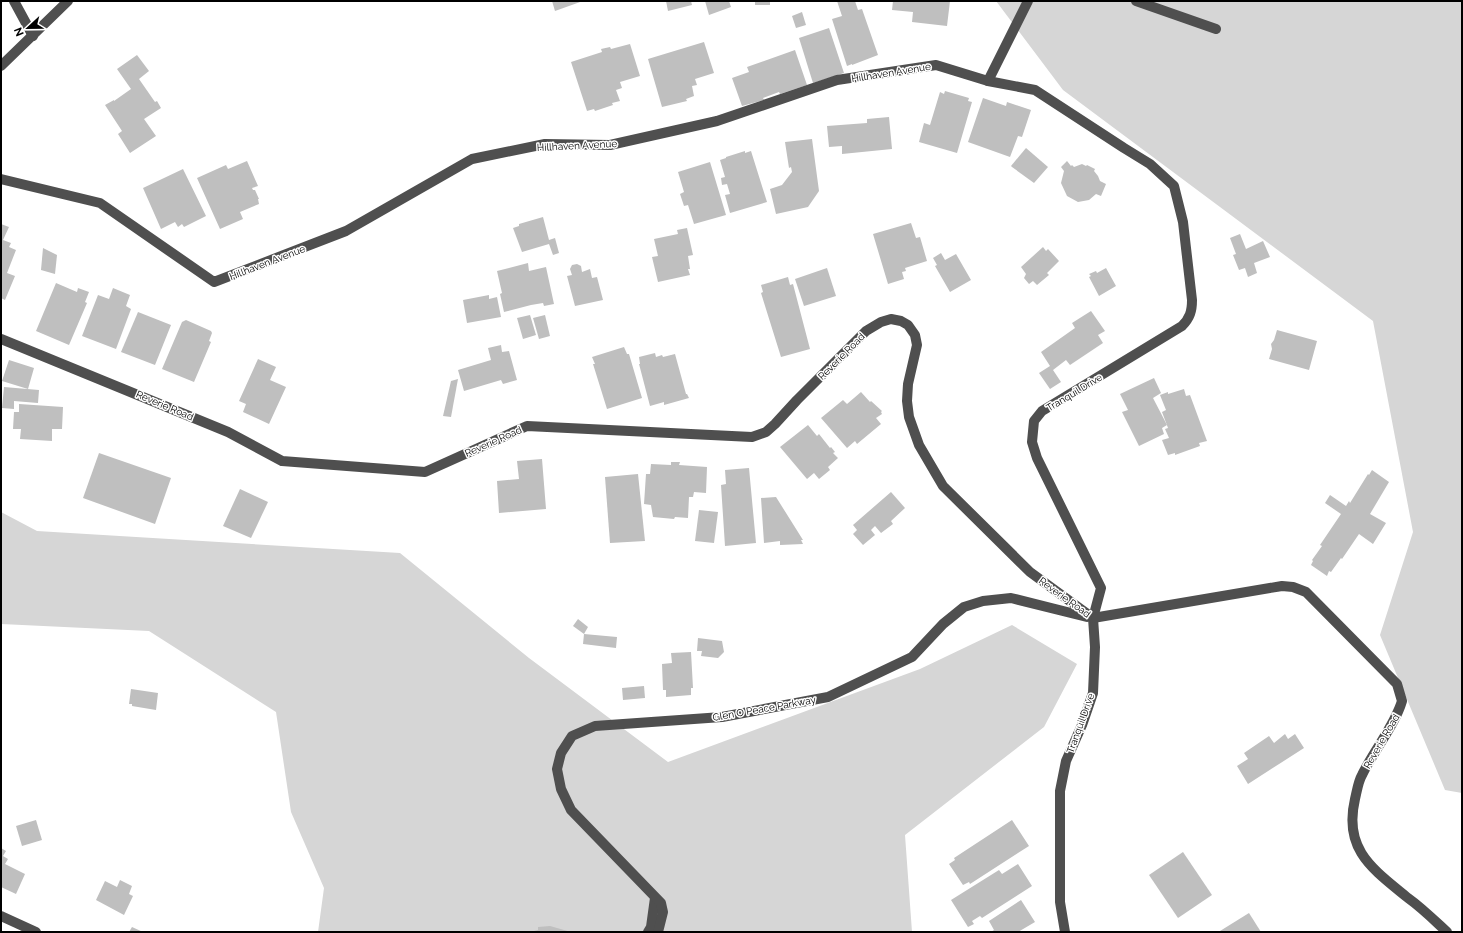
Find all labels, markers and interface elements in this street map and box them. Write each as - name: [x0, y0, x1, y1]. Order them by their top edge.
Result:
- north arrow: [8, 8, 48, 48]
- text: N: [12, 25, 27, 38]
- street label: Hillhaven Avenue: [851, 61, 932, 84]
- street label: Hillhaven Avenue: [537, 138, 618, 153]
- street label: Hillhaven Avenue: [228, 243, 307, 282]
- street label: Reverie Road: [816, 331, 867, 382]
- street label: Tranquil Drive: [1044, 371, 1104, 413]
- street label: Reverie Road: [134, 388, 195, 422]
- street label: Reverie Road: [463, 424, 523, 459]
- street label: Reverie Road: [1037, 575, 1093, 620]
- street label: Tranquil Drive: [1065, 692, 1096, 755]
- street label: Glen O Peace Parkway: [712, 694, 817, 723]
- street label: Reverie Road: [1361, 712, 1402, 771]

